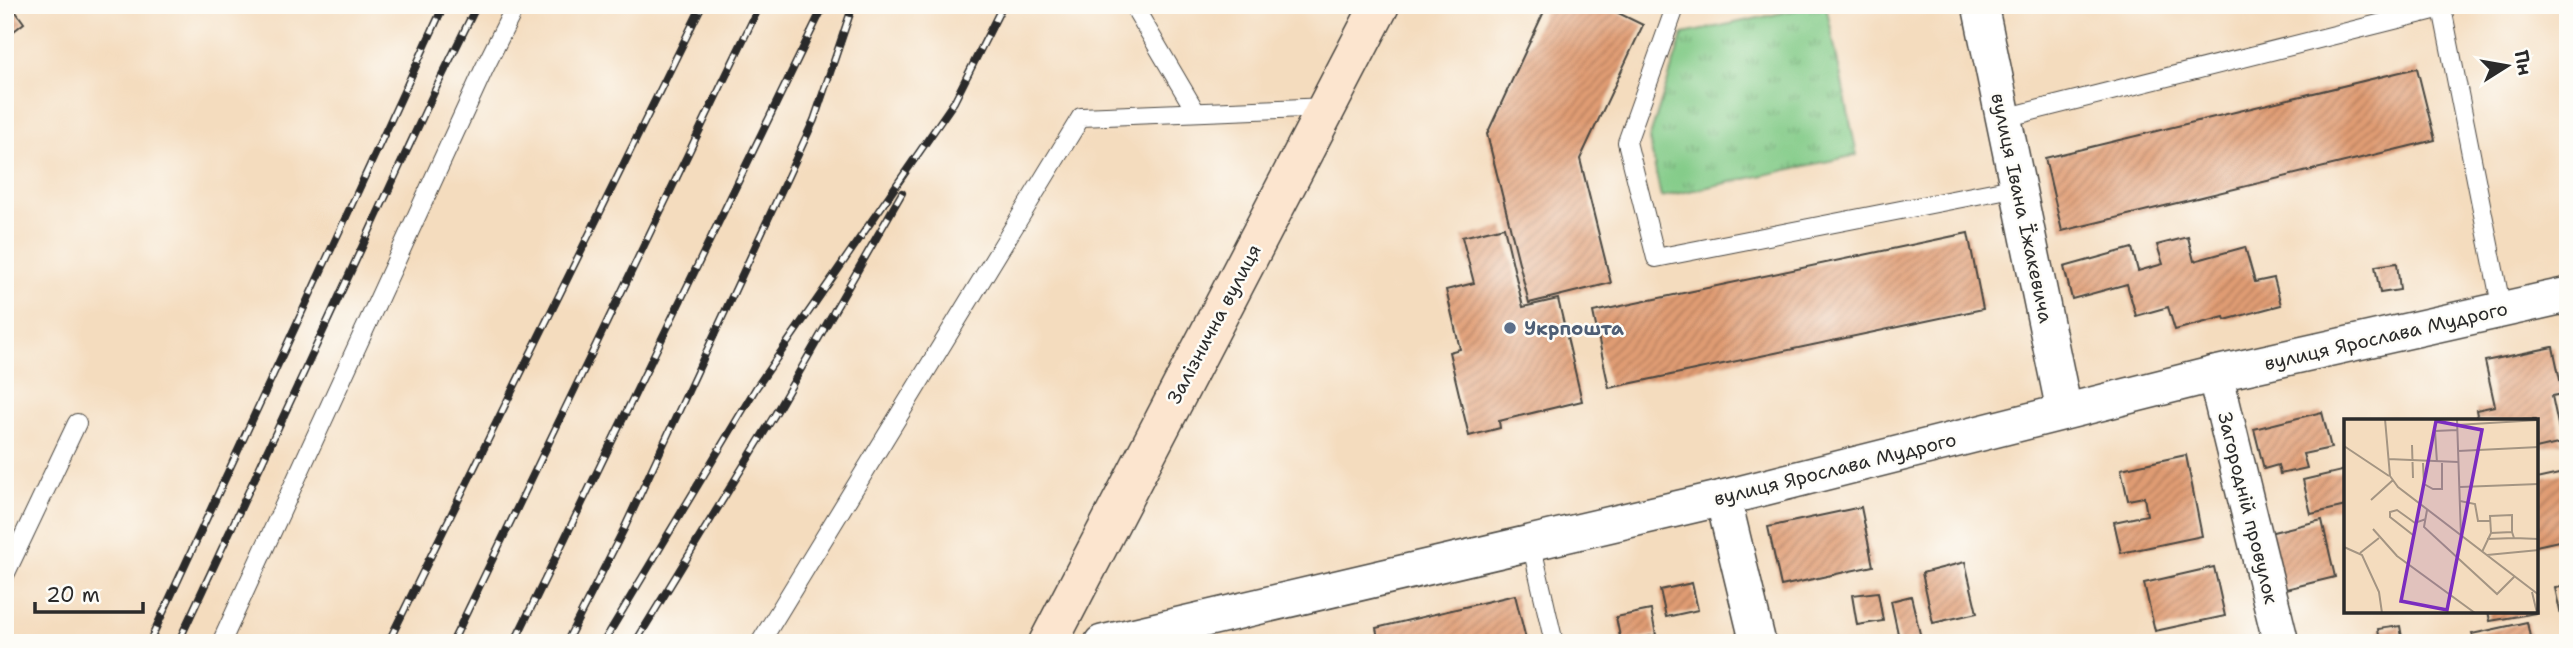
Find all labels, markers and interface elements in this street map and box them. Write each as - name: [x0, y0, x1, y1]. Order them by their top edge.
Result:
- north arrow: [2472, 32, 2542, 102]
- text: Пн: [2509, 48, 2538, 78]
- street label: вулиця Івана Їжакевича: [1985, 91, 2059, 325]
- street label: Залізнична вулиця: [1161, 240, 1267, 408]
- street label: вулиця Ярослава Мудрого: [2262, 296, 2510, 376]
- place label: Укрпошта: [1524, 316, 1624, 341]
- marker: Укрпошта: [1502, 320, 1518, 336]
- street label: Загородній провулок: [2212, 409, 2284, 607]
- inset map: [2344, 419, 2538, 613]
- street label: вулиця Ярослава Мудрого: [1711, 427, 1959, 511]
- scale bar: [35, 571, 144, 615]
- text: 20 m: [46, 581, 100, 609]

